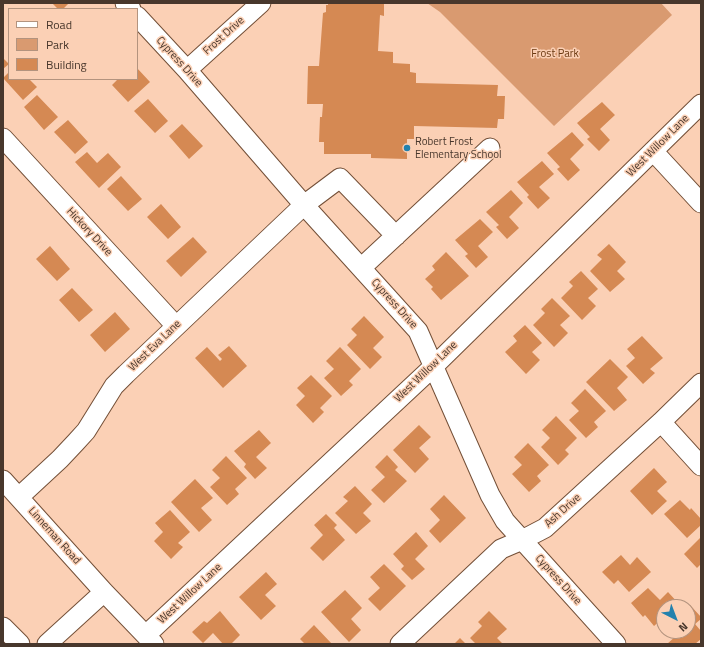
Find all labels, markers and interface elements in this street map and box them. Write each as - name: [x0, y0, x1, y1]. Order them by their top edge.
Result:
- legend: [8, 8, 138, 80]
- street label: Frost Drive: [201, 14, 247, 58]
- text: Road: [46, 15, 72, 34]
- street label: Cypress Drive: [153, 34, 205, 90]
- text: Park: [46, 35, 69, 54]
- park label: Frost Park: [531, 47, 579, 61]
- text: Building: [46, 55, 87, 74]
- street label: West Willow Lane: [624, 112, 692, 180]
- place label: Robert Frost Elementary School: [415, 135, 502, 161]
- marker: Robert Frost Elementary School: [402, 143, 412, 153]
- street label: Hickory Drive: [63, 205, 115, 259]
- street label: Cypress Drive: [368, 276, 420, 332]
- street label: West Eva Lane: [126, 318, 184, 374]
- street label: West Willow Lane: [392, 339, 460, 405]
- street label: Ash Drive: [542, 491, 584, 531]
- street label: Linneman Road: [25, 505, 83, 567]
- street label: Cypress Drive: [532, 552, 584, 608]
- street label: West Willow Lane: [155, 561, 225, 627]
- north arrow: [656, 599, 696, 639]
- text: N: [675, 619, 692, 636]

